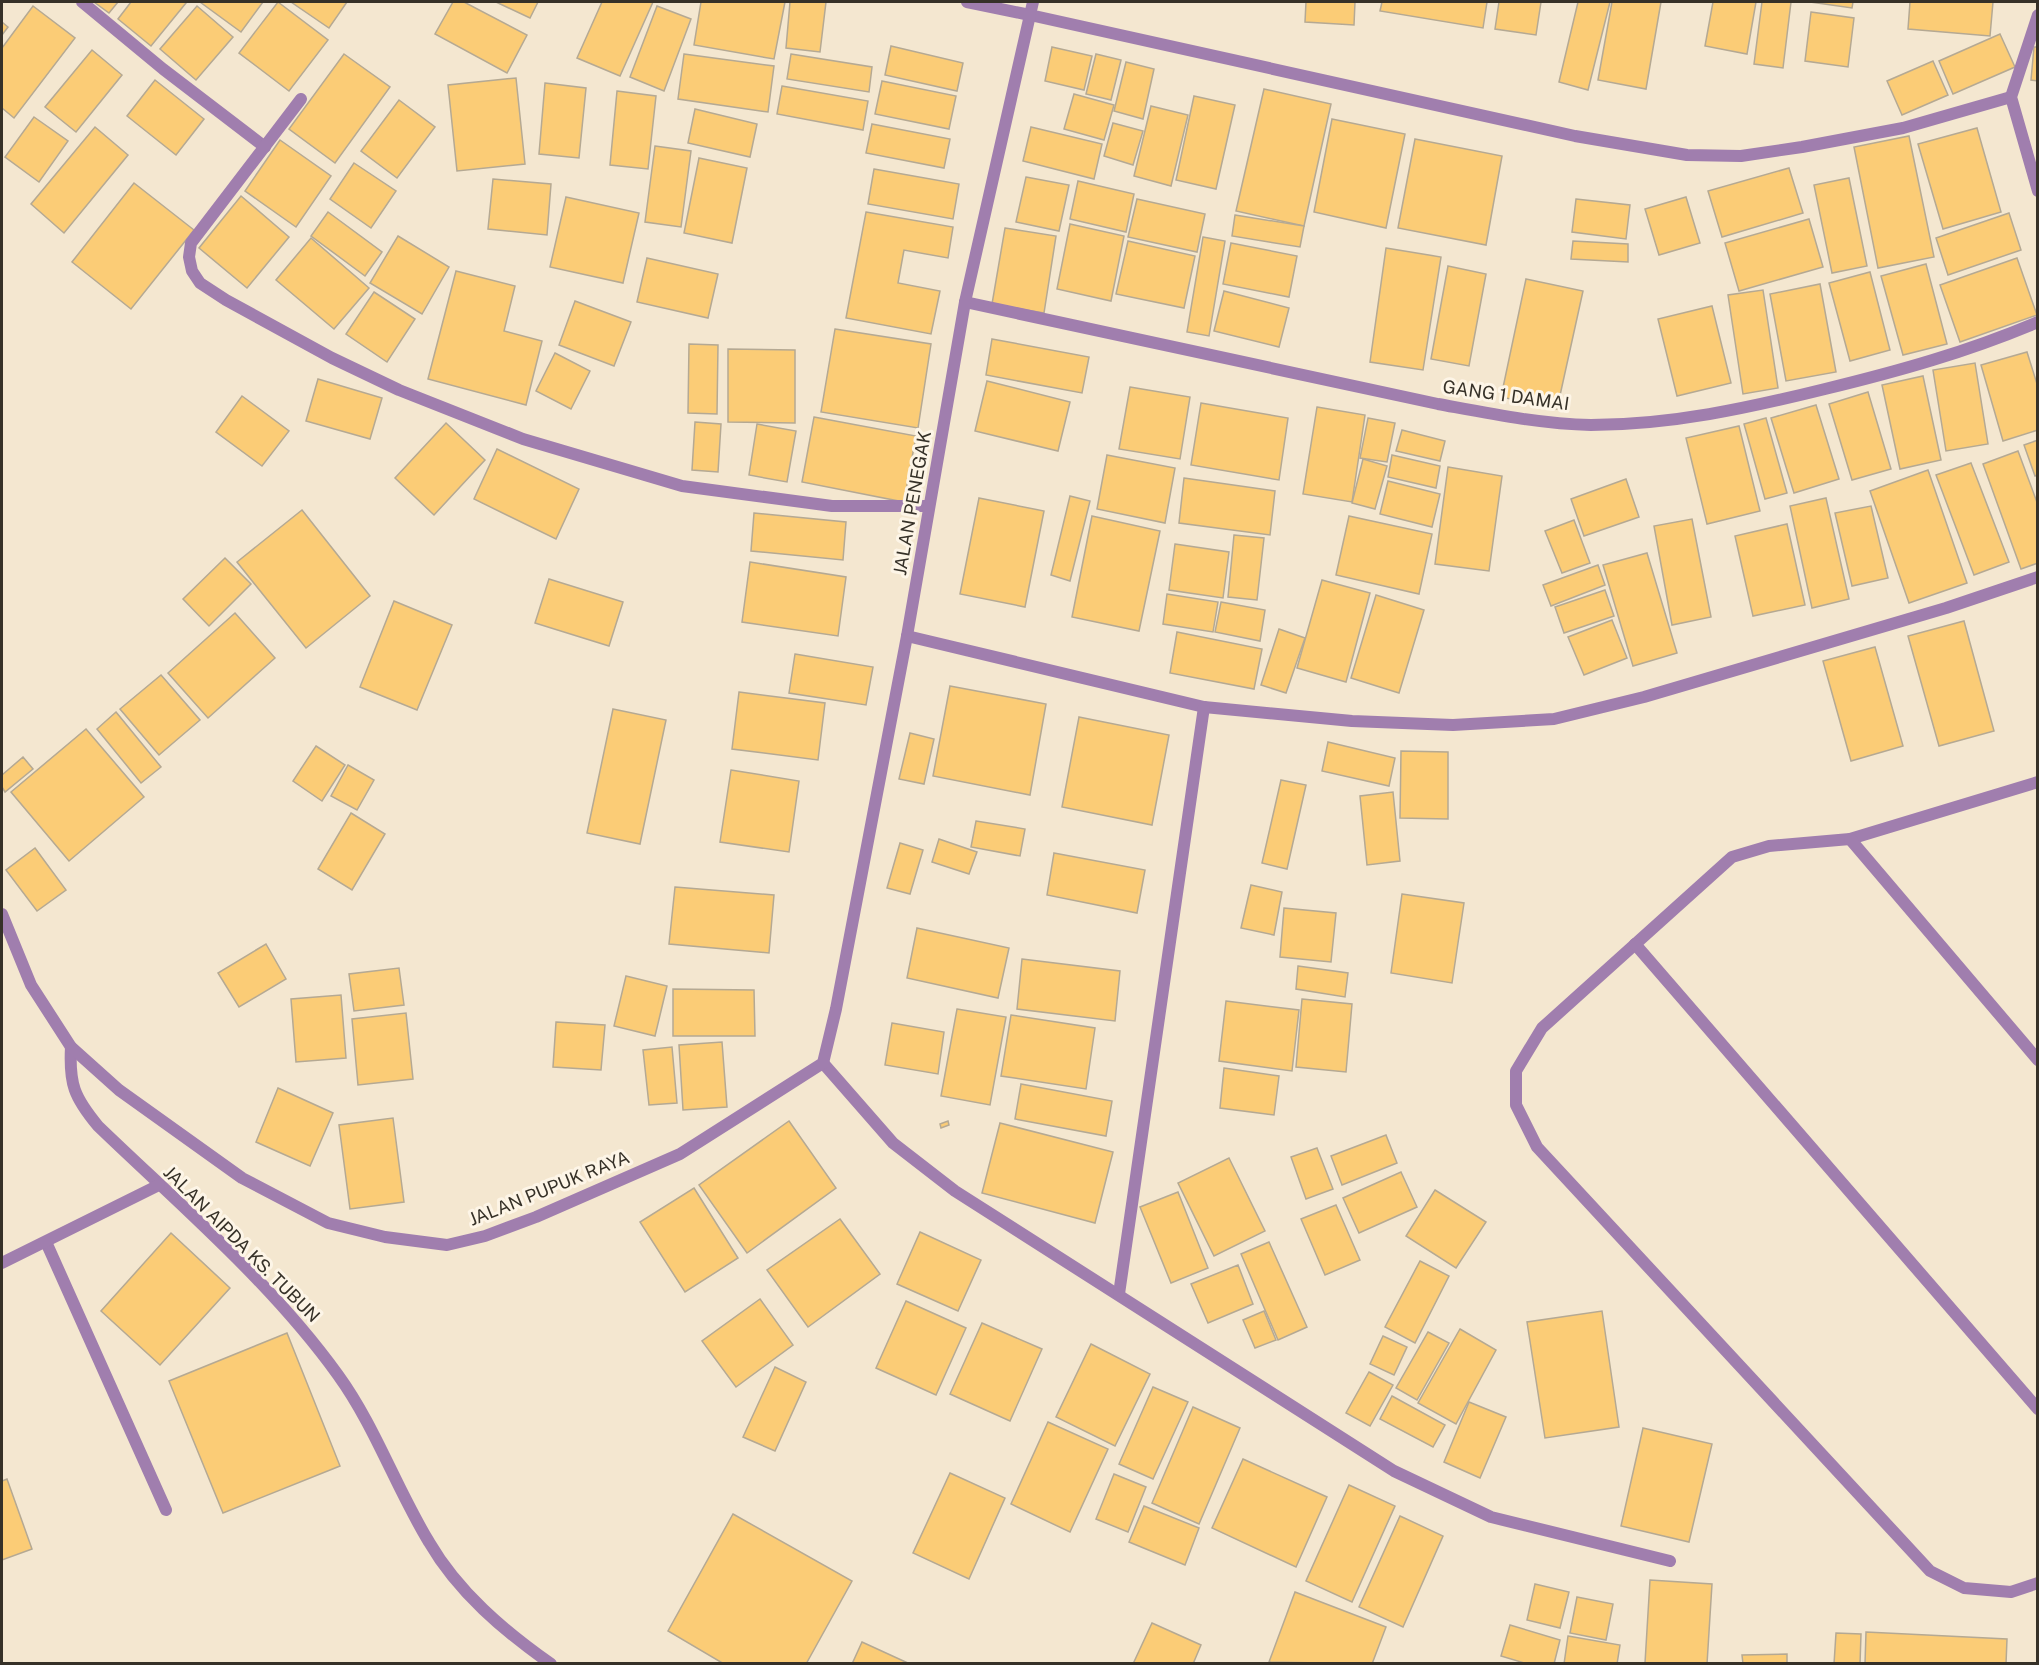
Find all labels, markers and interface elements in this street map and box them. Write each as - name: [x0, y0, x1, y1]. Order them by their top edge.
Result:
- street label: GANG 1 DAMAI: [1441, 376, 1571, 414]
- street label: JALAN PENEGAK: [889, 429, 935, 577]
- street label: JALAN PUPUK RAYA: [466, 1146, 633, 1230]
- street label: JALAN AIPDA KS. TUBUN: [160, 1162, 324, 1326]

